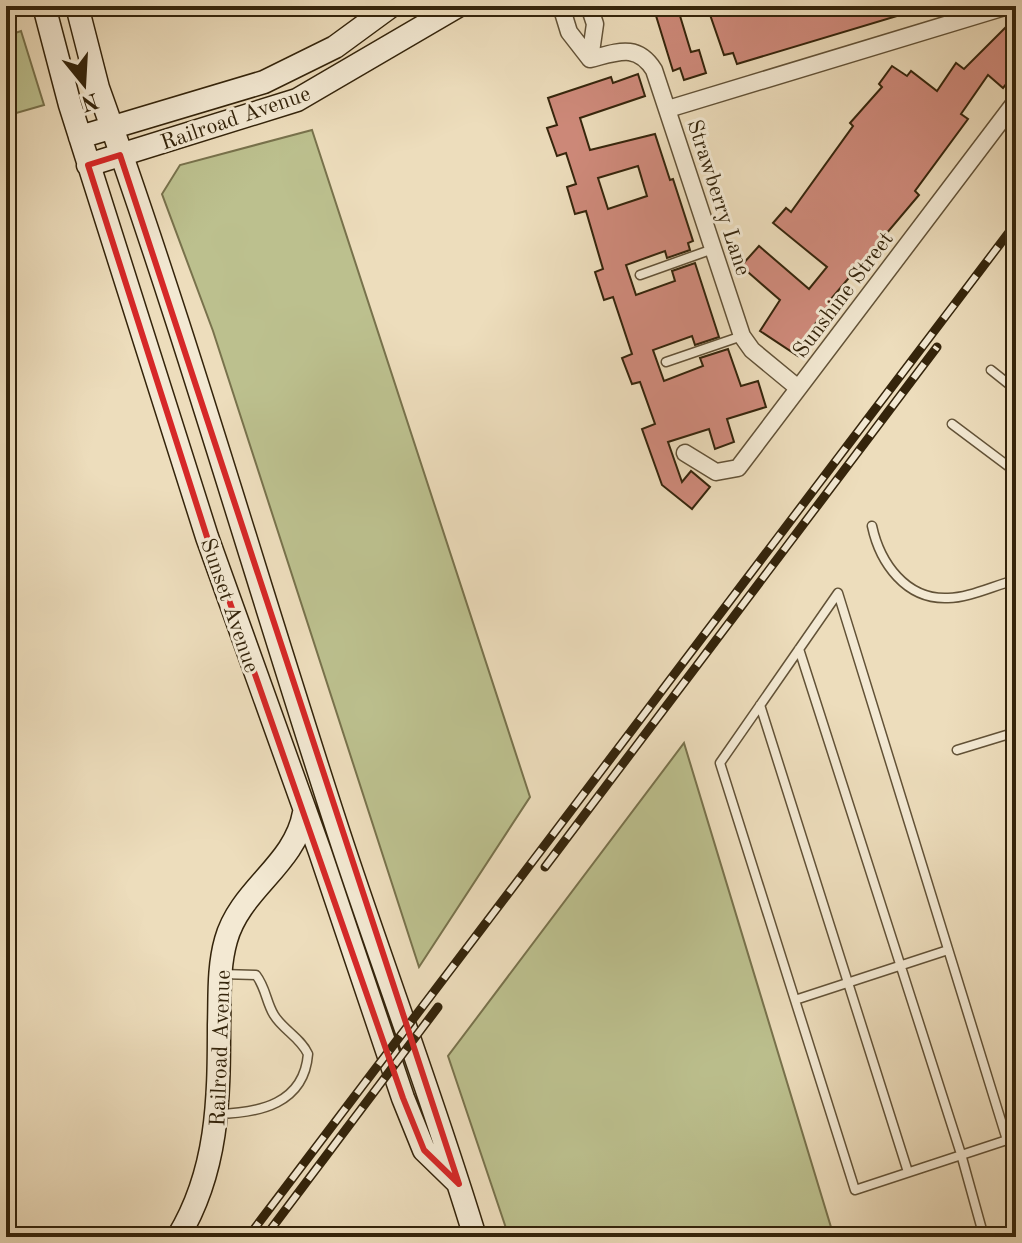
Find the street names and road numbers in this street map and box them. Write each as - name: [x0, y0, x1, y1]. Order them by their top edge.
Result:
- street label: Railroad Avenue: [158, 83, 313, 155]
- street label: Strawberry Lane: [683, 117, 754, 278]
- street label: Sunshine Street: [789, 228, 898, 362]
- street label: Sunset Avenue: [196, 536, 262, 676]
- street label: Railroad Avenue: [207, 969, 235, 1127]

